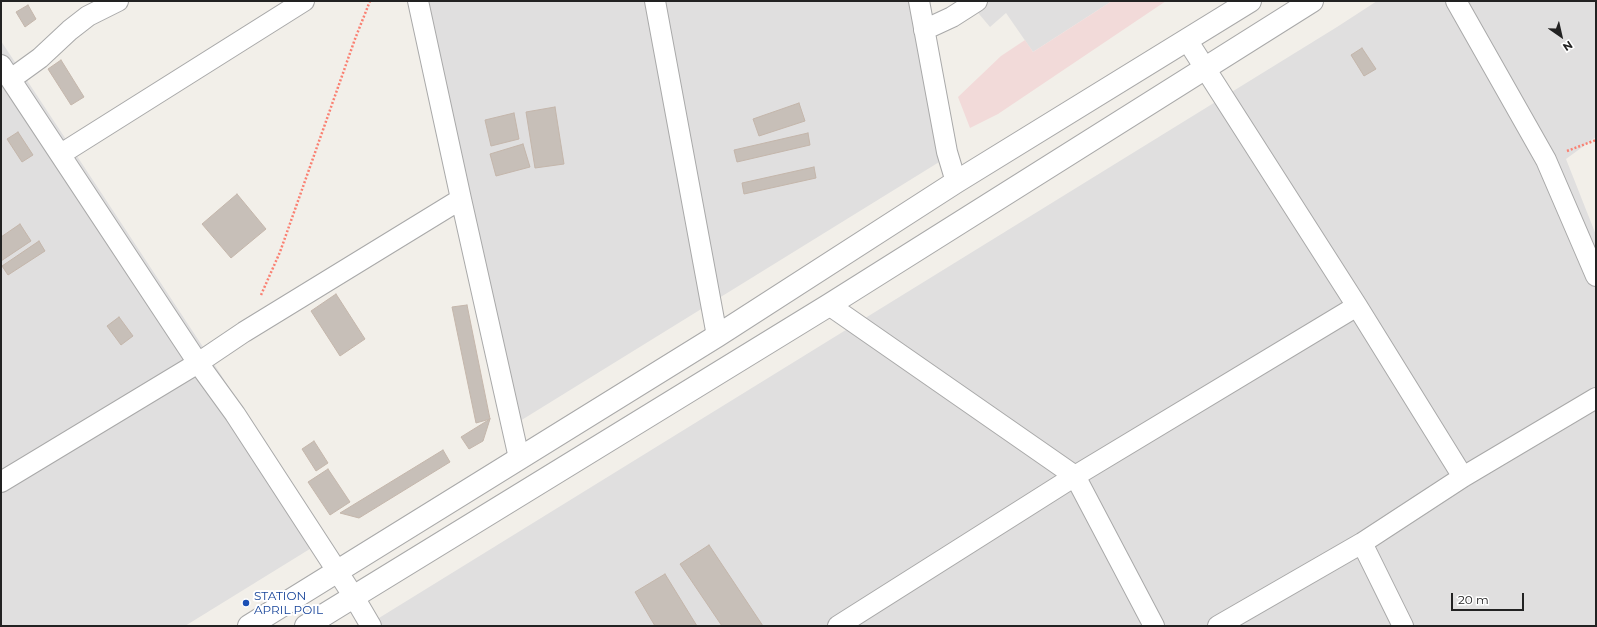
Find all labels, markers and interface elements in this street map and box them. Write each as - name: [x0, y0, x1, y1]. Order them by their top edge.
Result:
- north arrow: [1541, 16, 1581, 56]
- text: N: [1560, 38, 1575, 54]
- scale bar: [1453, 585, 1526, 611]
- place label: STATION APRIL POIL: [254, 589, 323, 617]
- text: 20 m: [1458, 592, 1489, 607]
- marker: STATION APRIL POIL: [241, 598, 251, 608]

